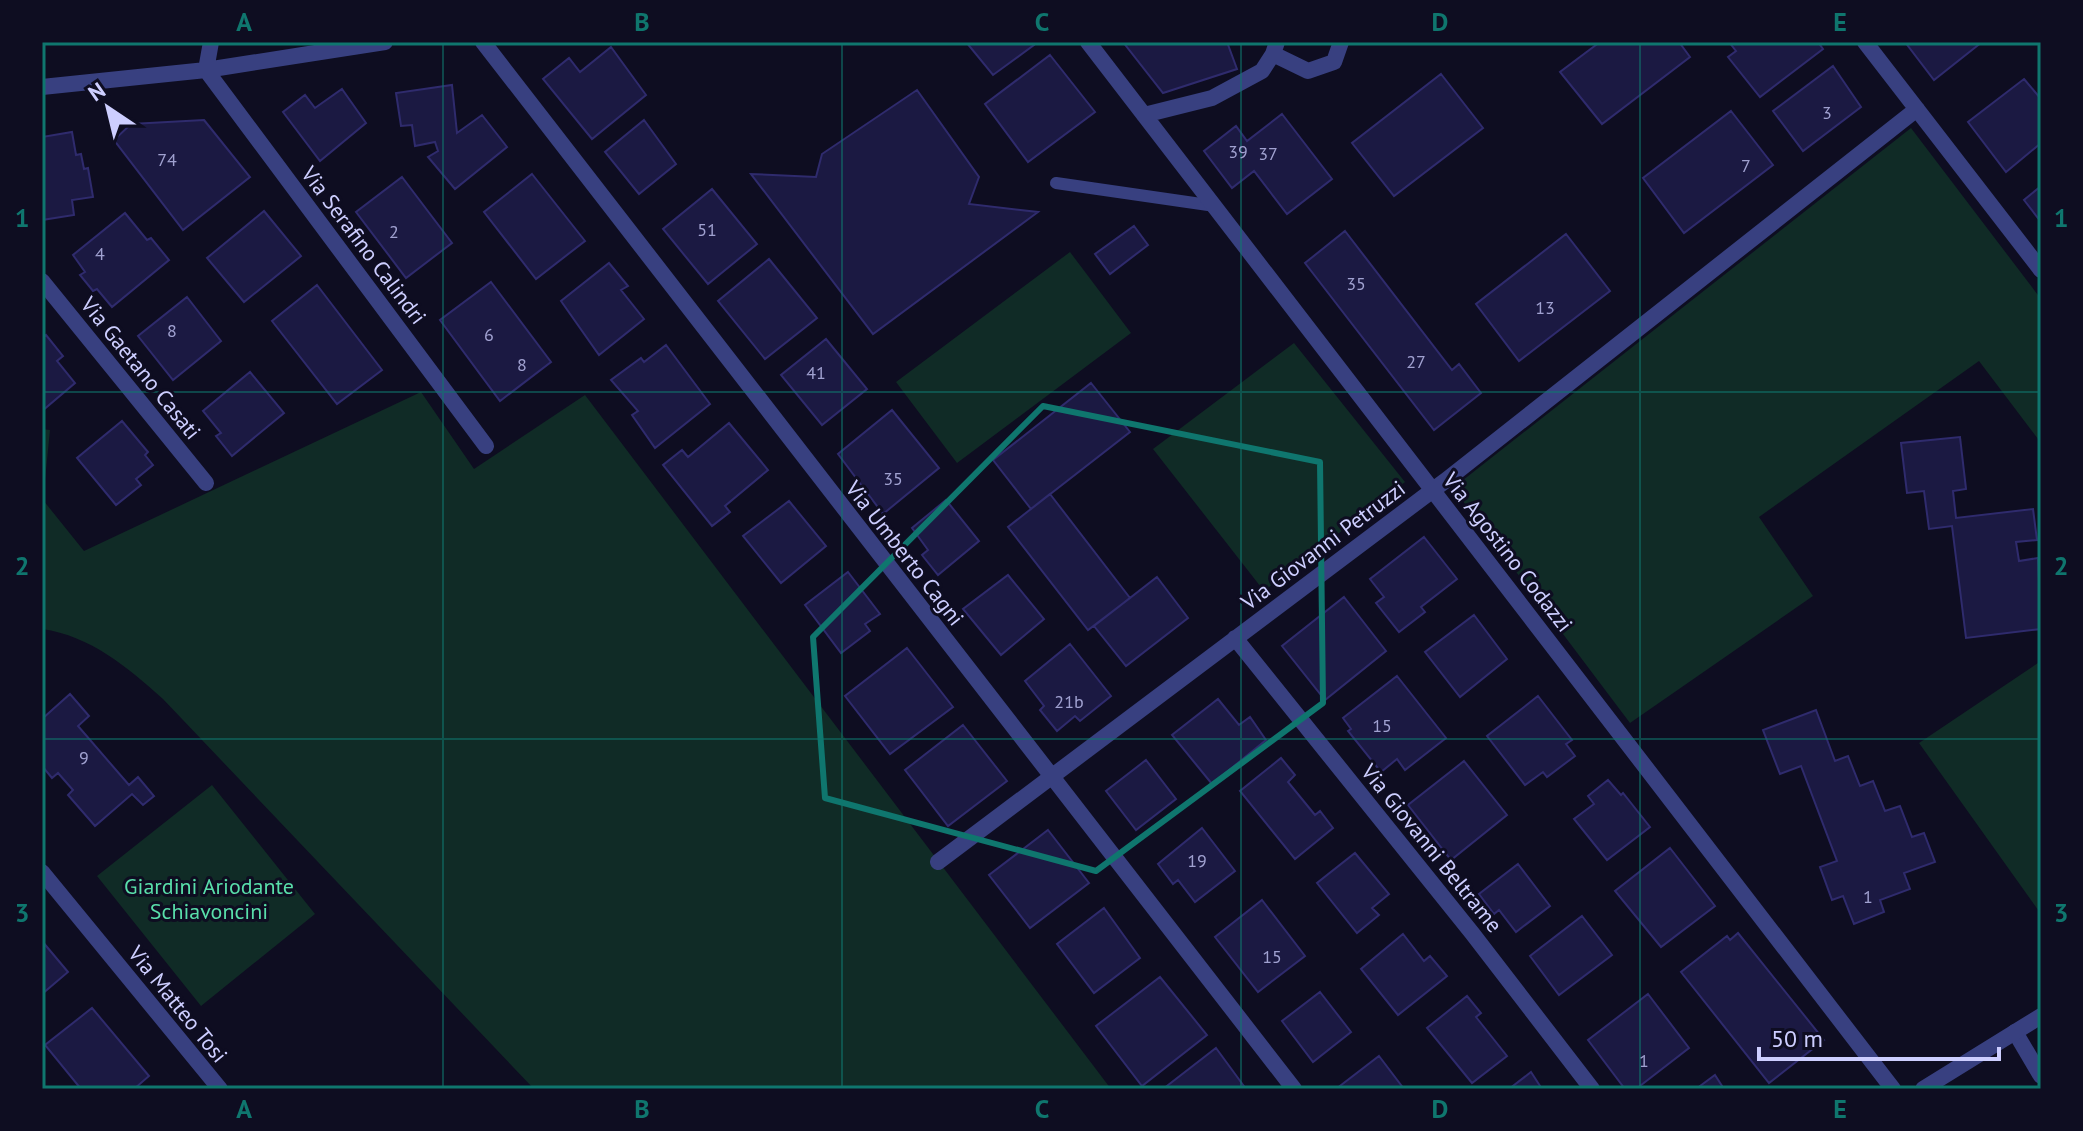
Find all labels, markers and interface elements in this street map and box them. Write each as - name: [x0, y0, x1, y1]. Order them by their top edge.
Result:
- text: A: [236, 5, 252, 38]
- text: B: [634, 5, 650, 38]
- text: C: [1035, 5, 1049, 38]
- text: D: [1432, 5, 1448, 38]
- text: E: [1833, 5, 1847, 38]
- north arrow: [68, 68, 148, 148]
- text: N: [83, 76, 110, 107]
- house number: 3: [1822, 101, 1832, 124]
- house number: 39: [1228, 140, 1248, 163]
- house number: 37: [1258, 142, 1278, 165]
- house number: 74: [157, 148, 177, 171]
- house number: 7: [1741, 154, 1751, 177]
- street label: Via Serafino Calindri: [295, 160, 433, 330]
- text: 1: [15, 201, 29, 234]
- text: 1: [2054, 201, 2068, 234]
- house number: 51: [697, 218, 717, 241]
- house number: 2: [389, 220, 399, 243]
- house number: 4: [95, 242, 105, 265]
- house number: 35: [1346, 272, 1366, 295]
- street label: Via Gaetano Casati: [74, 290, 207, 445]
- house number: 13: [1535, 296, 1555, 319]
- house number: 8: [167, 319, 177, 342]
- house number: 6: [484, 323, 494, 346]
- house number: 27: [1406, 350, 1426, 373]
- house number: 8: [517, 353, 527, 376]
- house number: 41: [806, 361, 826, 384]
- street label: Via Agostino Codazzi: [1436, 466, 1579, 637]
- house number: 35: [883, 467, 903, 490]
- street label: Via Umberto Cagni: [839, 474, 970, 631]
- street label: Via Giovanni Petruzzi: [1235, 474, 1411, 617]
- text: 2: [15, 549, 29, 582]
- text: 2: [2054, 549, 2068, 582]
- house number: 21b: [1054, 690, 1084, 713]
- house number: 15: [1372, 714, 1392, 737]
- house number: 9: [79, 746, 89, 769]
- street label: Via Giovanni Beltrame: [1355, 757, 1509, 938]
- house number: 19: [1187, 849, 1207, 872]
- park label: Giardini Ariodante Schiavoncini: [124, 872, 294, 925]
- house number: 1: [1863, 885, 1873, 908]
- text: 3: [15, 896, 29, 929]
- text: 3: [2054, 896, 2068, 929]
- street label: Via Matteo Tosi: [122, 939, 234, 1068]
- house number: 15: [1262, 945, 1282, 968]
- scale bar: [1759, 1011, 1999, 1061]
- text: 50 m: [1771, 1023, 1823, 1054]
- house number: 1: [1639, 1049, 1649, 1072]
- text: A: [236, 1092, 252, 1125]
- text: B: [634, 1092, 650, 1125]
- text: C: [1035, 1092, 1049, 1125]
- text: D: [1432, 1092, 1448, 1125]
- text: E: [1833, 1092, 1847, 1125]

